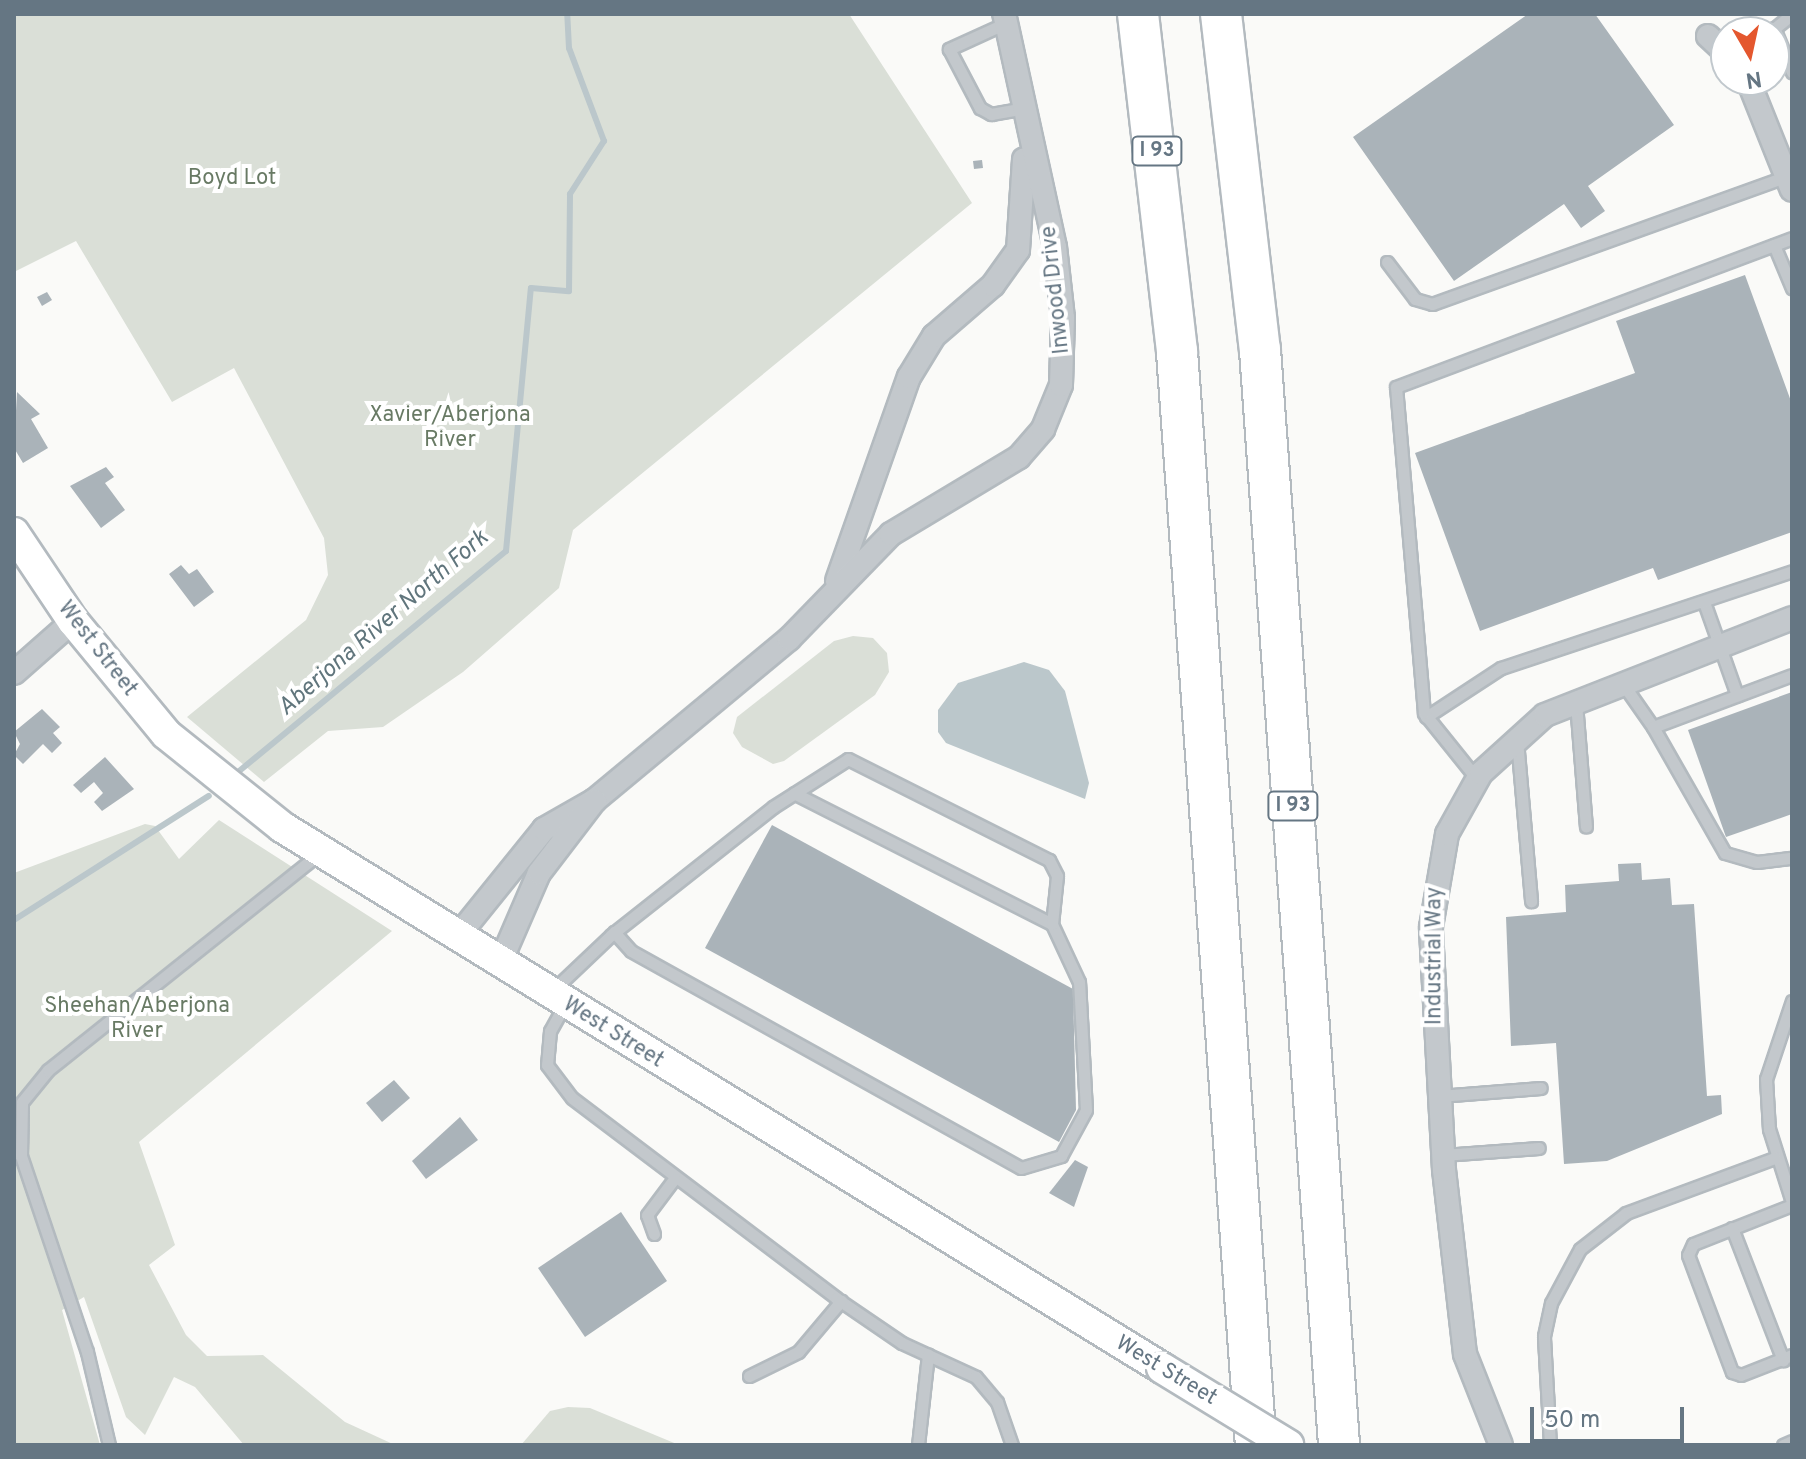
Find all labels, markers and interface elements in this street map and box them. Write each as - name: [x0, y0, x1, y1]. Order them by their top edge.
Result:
- north arrow: [1710, 16, 1790, 96]
- text: N: [1744, 64, 1763, 93]
- road number: I 93: [1131, 135, 1183, 167]
- park label: Boyd Lot: [188, 166, 276, 192]
- street label: Inwood Drive: [1036, 225, 1076, 355]
- park label: Xavier/Aberjona River: [369, 402, 531, 454]
- water label: Aberjona River North Fork: [273, 525, 495, 723]
- street label: West Street: [52, 596, 142, 702]
- road number: I 93: [1267, 790, 1319, 822]
- street label: Industrial Way: [1422, 887, 1448, 1025]
- street label: West Street: [558, 992, 668, 1074]
- park label: Sheehan/Aberjona River: [44, 993, 230, 1044]
- street label: West Street: [1110, 1330, 1222, 1412]
- scale bar: [1534, 1391, 1688, 1441]
- text: 50 m: [1544, 1406, 1600, 1436]

